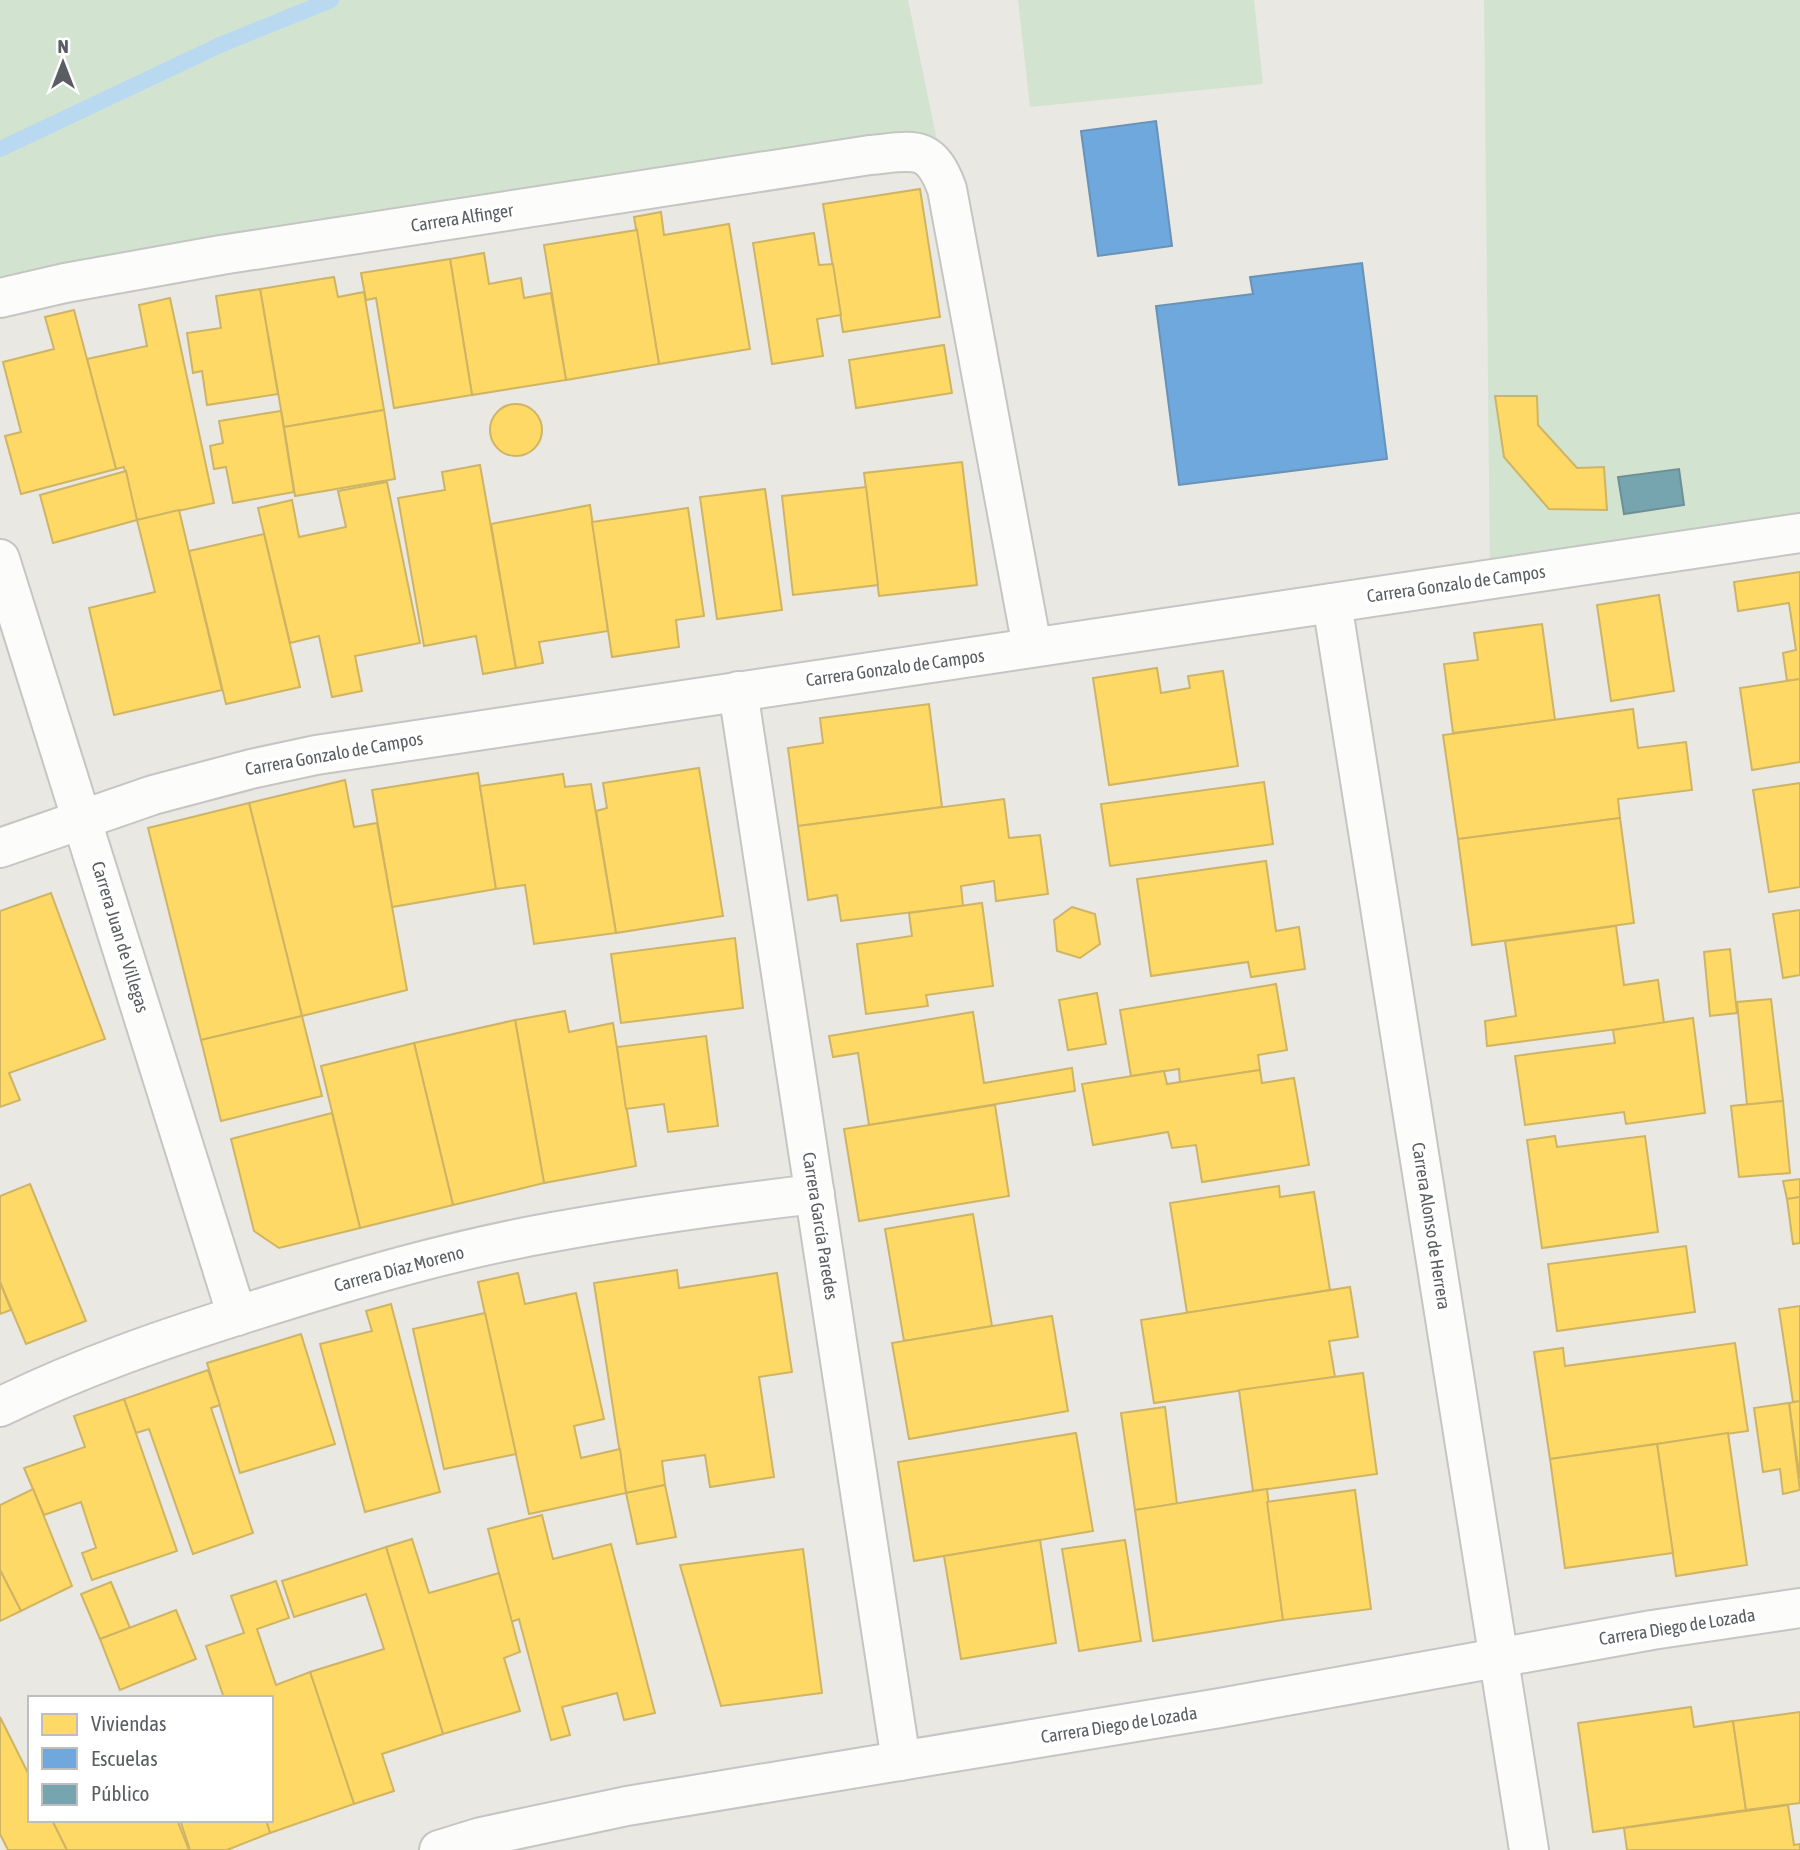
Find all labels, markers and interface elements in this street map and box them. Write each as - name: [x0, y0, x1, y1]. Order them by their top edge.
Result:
- north arrow: [28, 28, 98, 98]
- text: N: [57, 35, 69, 57]
- street label: Carrera Alfinger: [409, 199, 515, 236]
- street label: Carrera Gonzalo de Campos: [1365, 561, 1547, 606]
- street label: Carrera Gonzalo de Campos: [804, 645, 986, 690]
- street label: Carrera Gonzalo de Campos: [243, 728, 424, 779]
- street label: Carrera Juan de Villegas: [88, 859, 153, 1015]
- street label: Carrera Alonso de Herrera: [1408, 1141, 1455, 1311]
- street label: Carrera García Paredes: [798, 1151, 843, 1301]
- street label: Carrera Díaz Moreno: [332, 1241, 466, 1296]
- street label: Carrera Diego de Lozada: [1597, 1604, 1757, 1649]
- legend: [28, 1696, 273, 1822]
- street label: Carrera Diego de Lozada: [1039, 1702, 1199, 1747]
- text: Viviendas: [91, 1711, 166, 1735]
- text: Escuelas: [91, 1746, 158, 1770]
- text: Público: [91, 1781, 149, 1805]

